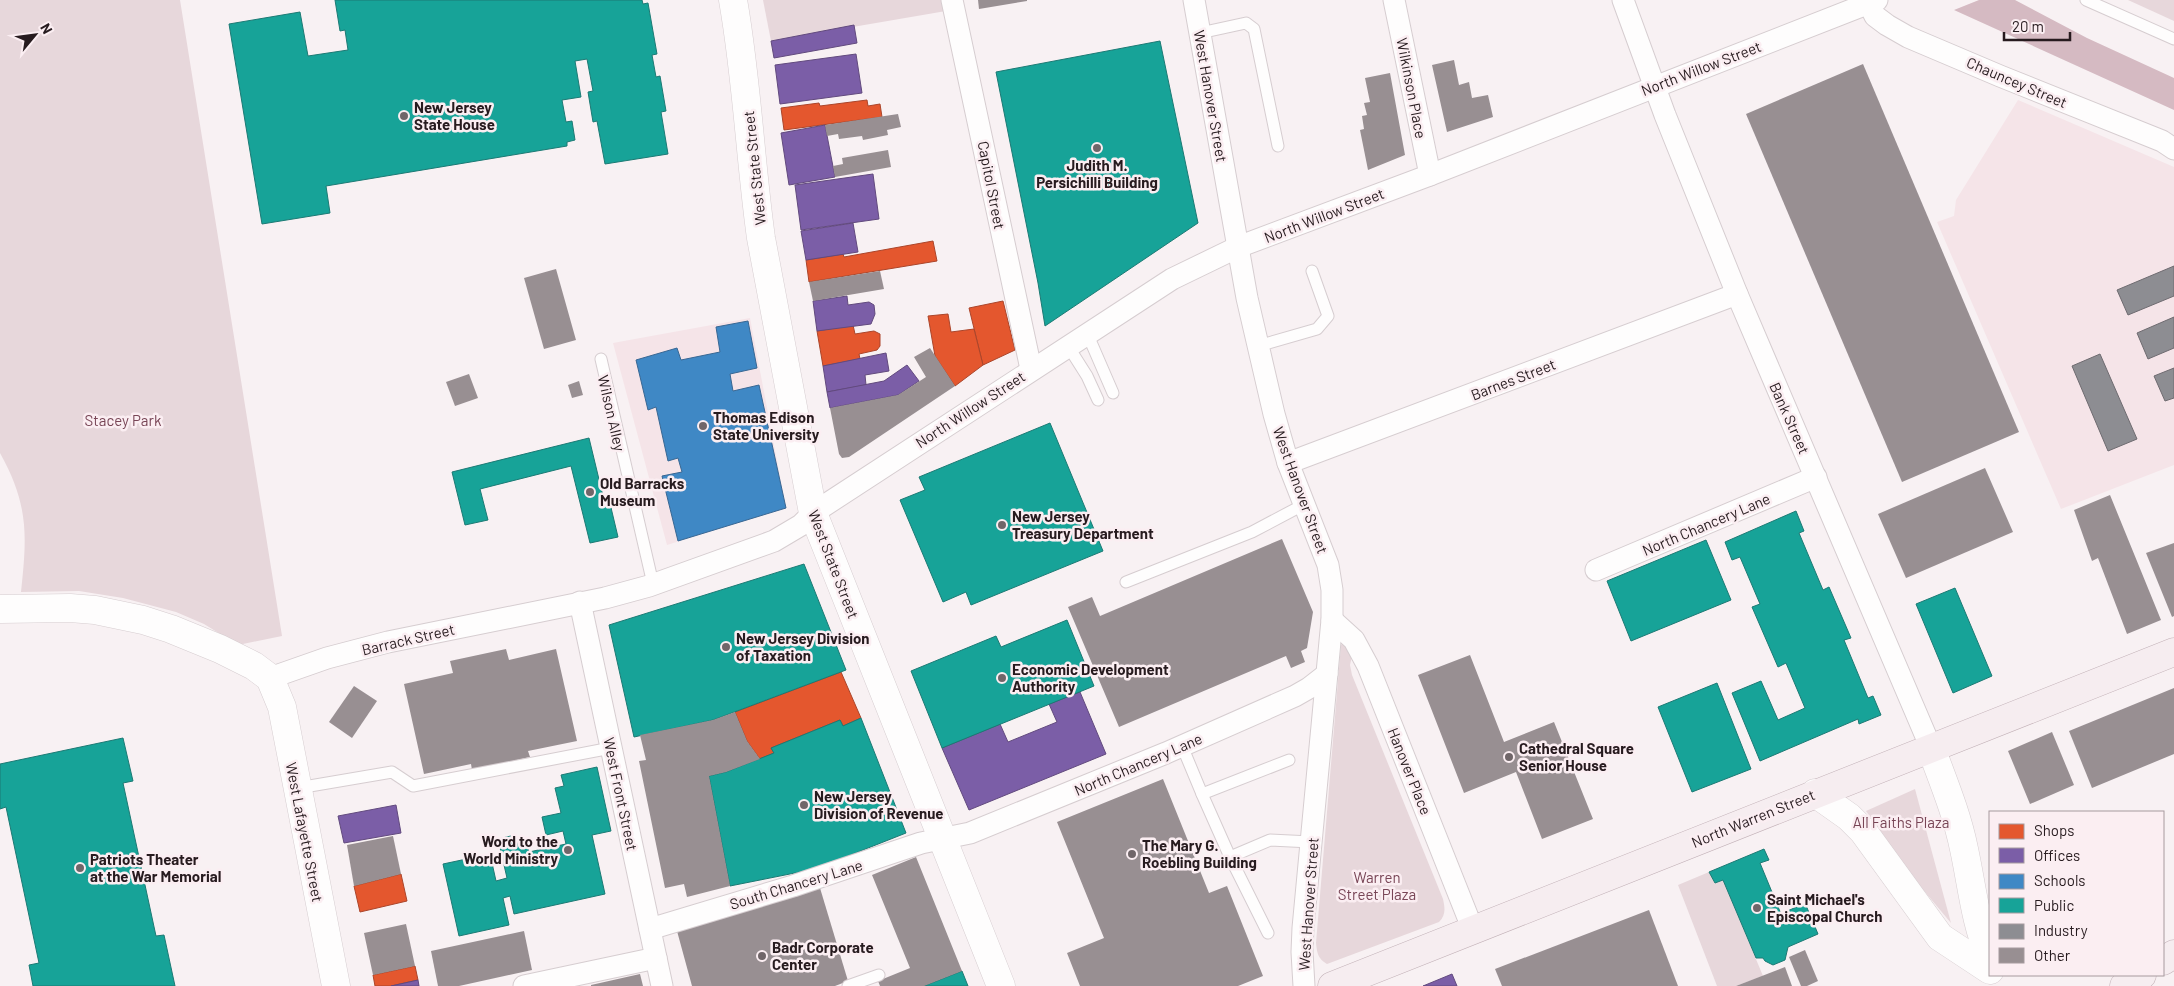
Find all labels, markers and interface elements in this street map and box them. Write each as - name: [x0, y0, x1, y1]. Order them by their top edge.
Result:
- north arrow: [10, 10, 60, 60]
- scale bar: [2004, 10, 2070, 42]
- text: 20 m: [2012, 17, 2044, 35]
- text: N: [37, 20, 56, 37]
- street label: West Hanover Street: [1191, 29, 1231, 163]
- street label: Wilkinson Place: [1393, 36, 1431, 140]
- street label: North Willow Street: [1638, 37, 1764, 99]
- street label: Chauncey Street: [1964, 53, 2070, 111]
- place label: New Jersey State House: [414, 98, 495, 133]
- marker: New Jersey State House: [398, 110, 410, 122]
- street label: West State Street: [739, 110, 769, 226]
- street label: Capitol Street: [975, 139, 1009, 231]
- marker: Judith M. Persichilli Building: [1091, 142, 1103, 154]
- place label: Judith M. Persichilli Building: [1036, 156, 1158, 191]
- street label: North Willow Street: [1261, 184, 1387, 246]
- street label: Barnes Street: [1468, 355, 1558, 403]
- street label: North Willow Street: [912, 367, 1028, 451]
- street label: Wilson Alley: [594, 373, 630, 453]
- street label: Bank Street: [1766, 379, 1814, 457]
- place label: Thomas Edison State University: [713, 408, 820, 443]
- park label: Stacey Park: [85, 411, 162, 429]
- marker: Thomas Edison State University: [697, 420, 709, 432]
- street label: West Hanover Street: [1270, 424, 1332, 556]
- place label: Old Barracks Museum: [600, 474, 685, 509]
- marker: Old Barracks Museum: [584, 486, 596, 498]
- street label: North Chancery Lane: [1639, 489, 1773, 559]
- street label: West State Street: [805, 507, 863, 621]
- place label: New Jersey Treasury Department: [1012, 507, 1154, 542]
- marker: New Jersey Treasury Department: [996, 519, 1008, 531]
- street label: Barrack Street: [360, 620, 456, 658]
- place label: New Jersey Division of Taxation: [736, 629, 870, 664]
- marker: New Jersey Division of Taxation: [720, 641, 732, 653]
- place label: Economic Development Authority: [1012, 660, 1169, 695]
- marker: Economic Development Authority: [996, 672, 1008, 684]
- street label: Hanover Place: [1384, 725, 1436, 817]
- street label: North Chancery Lane: [1071, 729, 1205, 799]
- street label: West Front Street: [600, 736, 642, 852]
- place label: Cathedral Square Senior House: [1519, 739, 1634, 774]
- marker: Cathedral Square Senior House: [1503, 751, 1515, 763]
- street label: West Lafayette Street: [283, 761, 327, 903]
- street label: North Warren Street: [1689, 785, 1817, 851]
- place label: New Jersey Division of Revenue: [814, 787, 944, 822]
- marker: New Jersey Division of Revenue: [798, 799, 810, 811]
- legend: [1989, 811, 2164, 976]
- park label: All Faiths Plaza: [1853, 813, 1949, 831]
- text: Shops: [2034, 821, 2074, 839]
- place label: Word to the World Ministry: [463, 832, 558, 867]
- place label: The Mary G. Roebling Building: [1142, 836, 1257, 871]
- street label: West Hanover Street: [1294, 837, 1322, 971]
- marker: Word to the World Ministry: [562, 844, 574, 856]
- text: Offices: [2034, 846, 2080, 864]
- marker: The Mary G. Roebling Building: [1126, 848, 1138, 860]
- place label: Patriots Theater at the War Memorial: [90, 850, 221, 885]
- street label: South Chancery Lane: [727, 855, 865, 913]
- marker: Patriots Theater at the War Memorial: [74, 862, 86, 874]
- park label: Warren Street Plaza: [1338, 868, 1416, 903]
- text: Schools: [2034, 871, 2086, 889]
- place label: Saint Michael's Episcopal Church: [1767, 890, 1882, 925]
- text: Public: [2034, 896, 2074, 914]
- marker: Saint Michael's Episcopal Church: [1751, 902, 1763, 914]
- text: Industry: [2034, 921, 2088, 939]
- place label: Badr Corporate Center: [772, 938, 874, 973]
- text: Other: [2034, 946, 2071, 964]
- marker: Badr Corporate Center: [756, 950, 768, 962]

